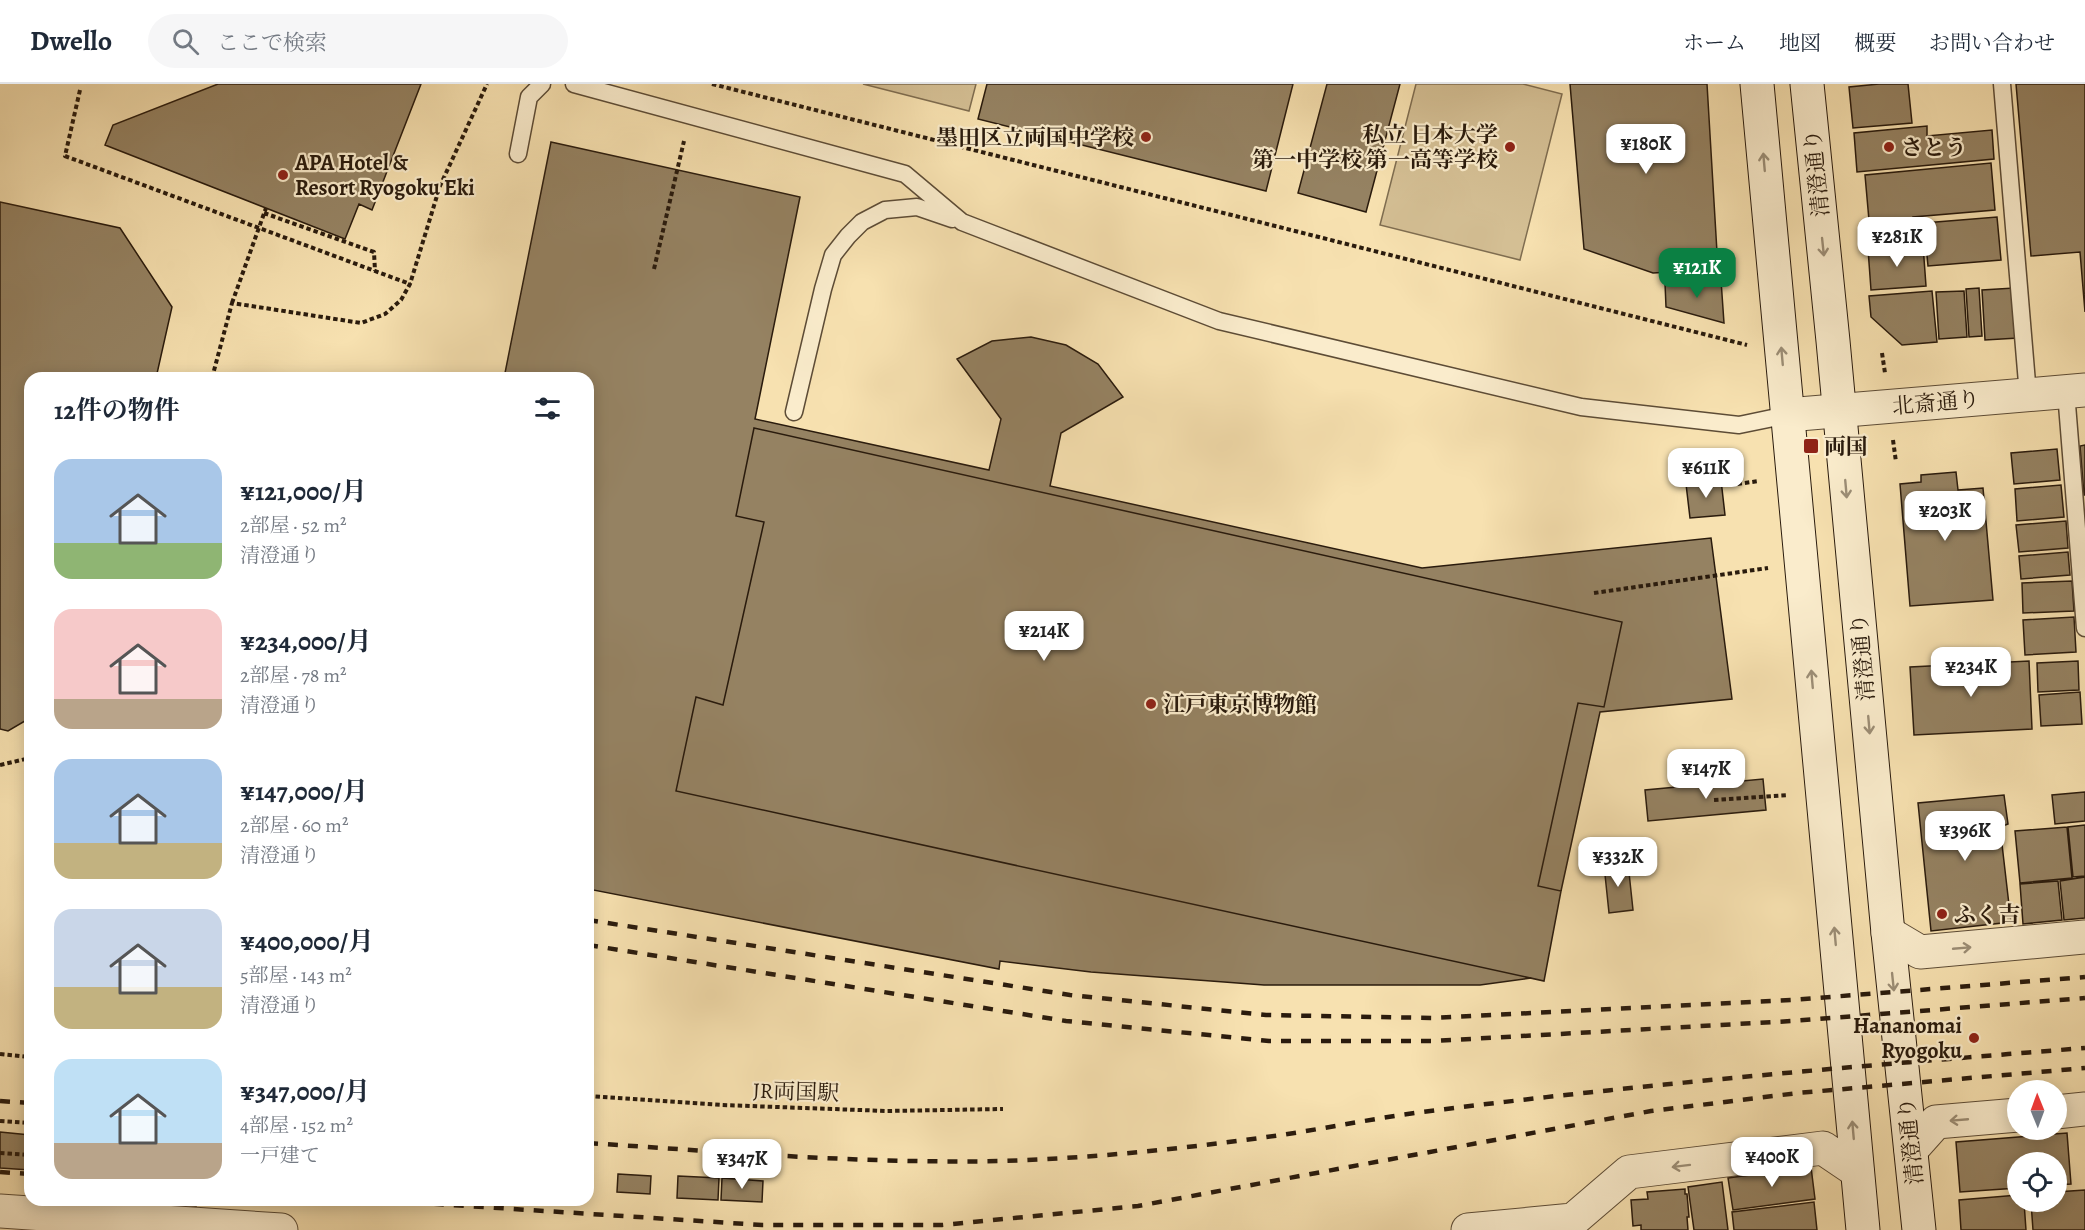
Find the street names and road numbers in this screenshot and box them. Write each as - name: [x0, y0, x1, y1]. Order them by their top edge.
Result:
- street label: 清澄通り: [1797, 128, 1837, 218]
- street label: 北斎通り: [1891, 384, 1981, 422]
- street label: 清澄通り: [1844, 612, 1882, 702]
- street label: JR両国駅: [752, 1076, 840, 1108]
- street label: 清澄通り: [1891, 1096, 1931, 1186]

